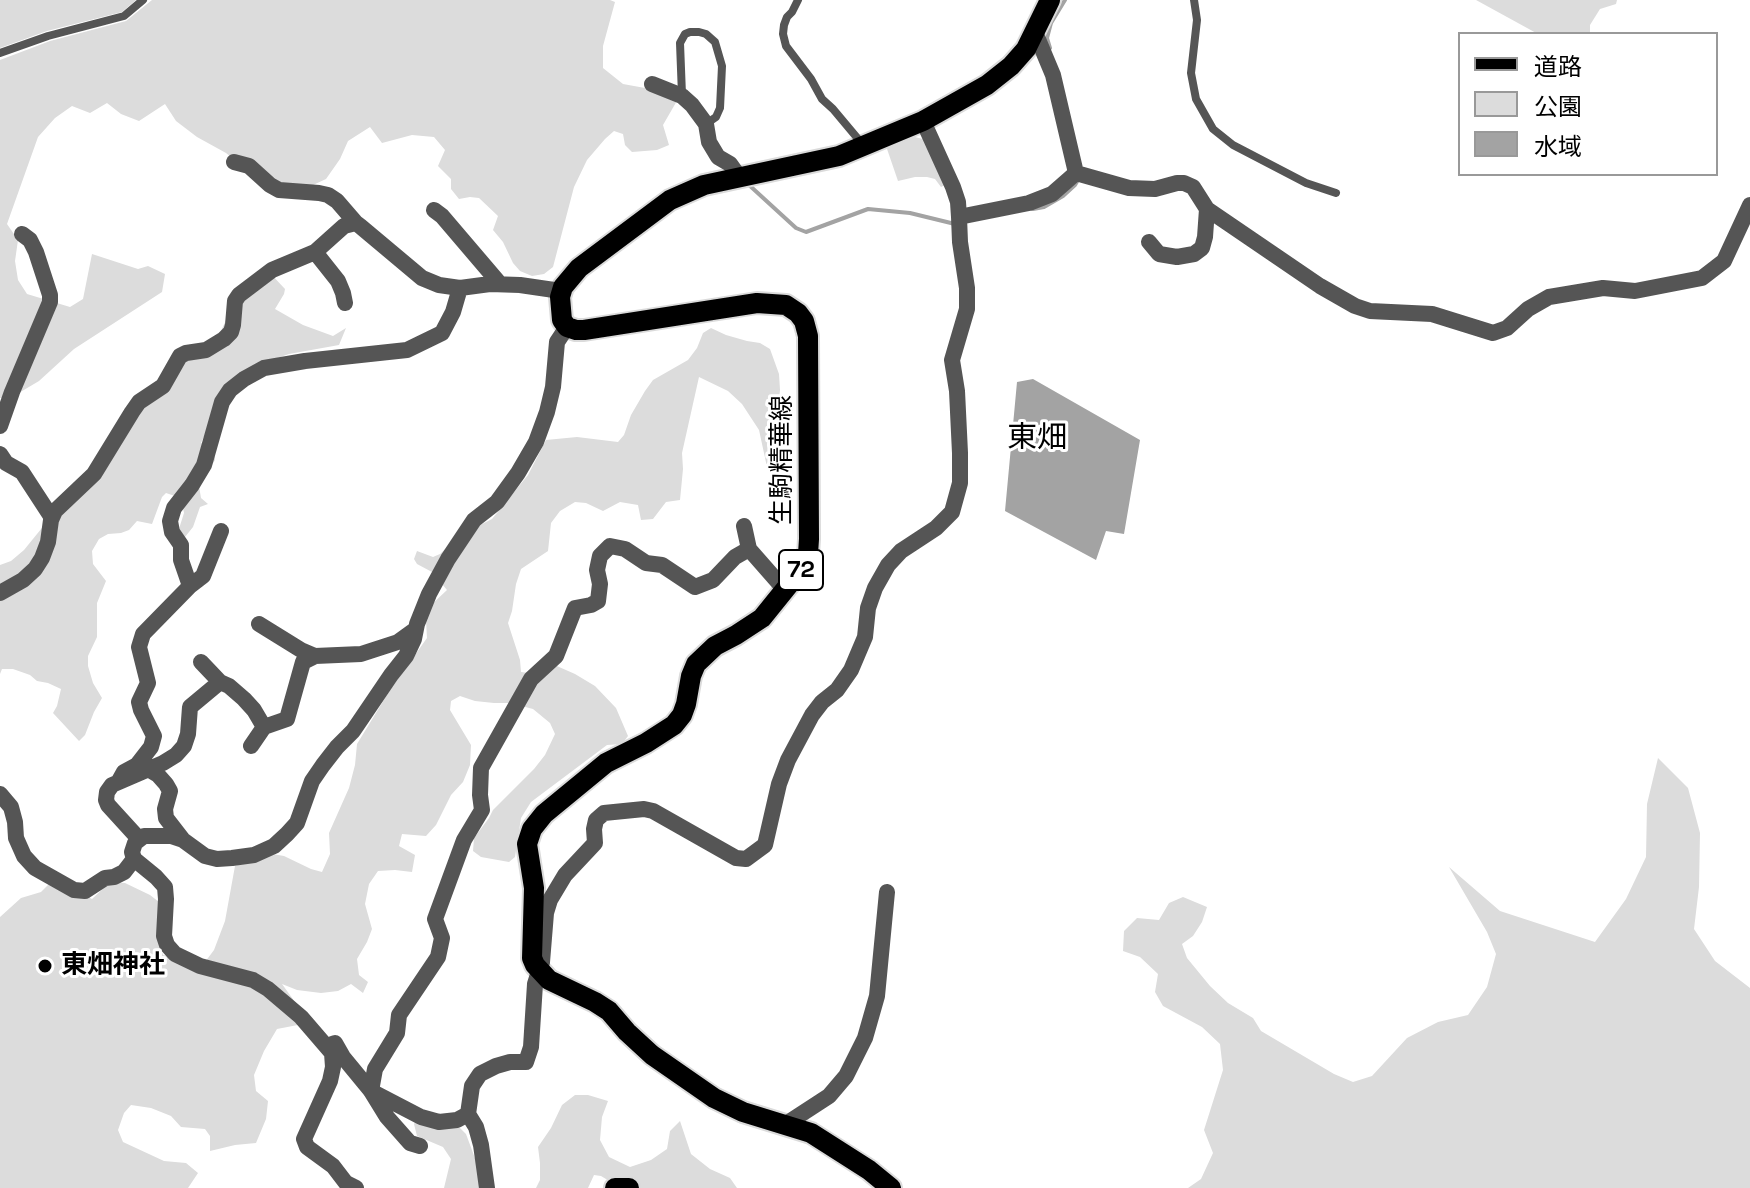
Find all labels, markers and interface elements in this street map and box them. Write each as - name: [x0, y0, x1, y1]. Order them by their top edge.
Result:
- legend: [1458, 32, 1718, 176]
- text: 道路: [1534, 51, 1582, 82]
- text: 公園: [1534, 91, 1582, 122]
- text: 水域: [1534, 131, 1582, 162]
- street label: 生駒精華線: [767, 395, 799, 525]
- district label: 東畑: [1007, 421, 1067, 457]
- road number: 72: [779, 550, 823, 590]
- place label: 東畑神社: [61, 950, 165, 982]
- marker: 東畑神社: [36, 957, 54, 975]

